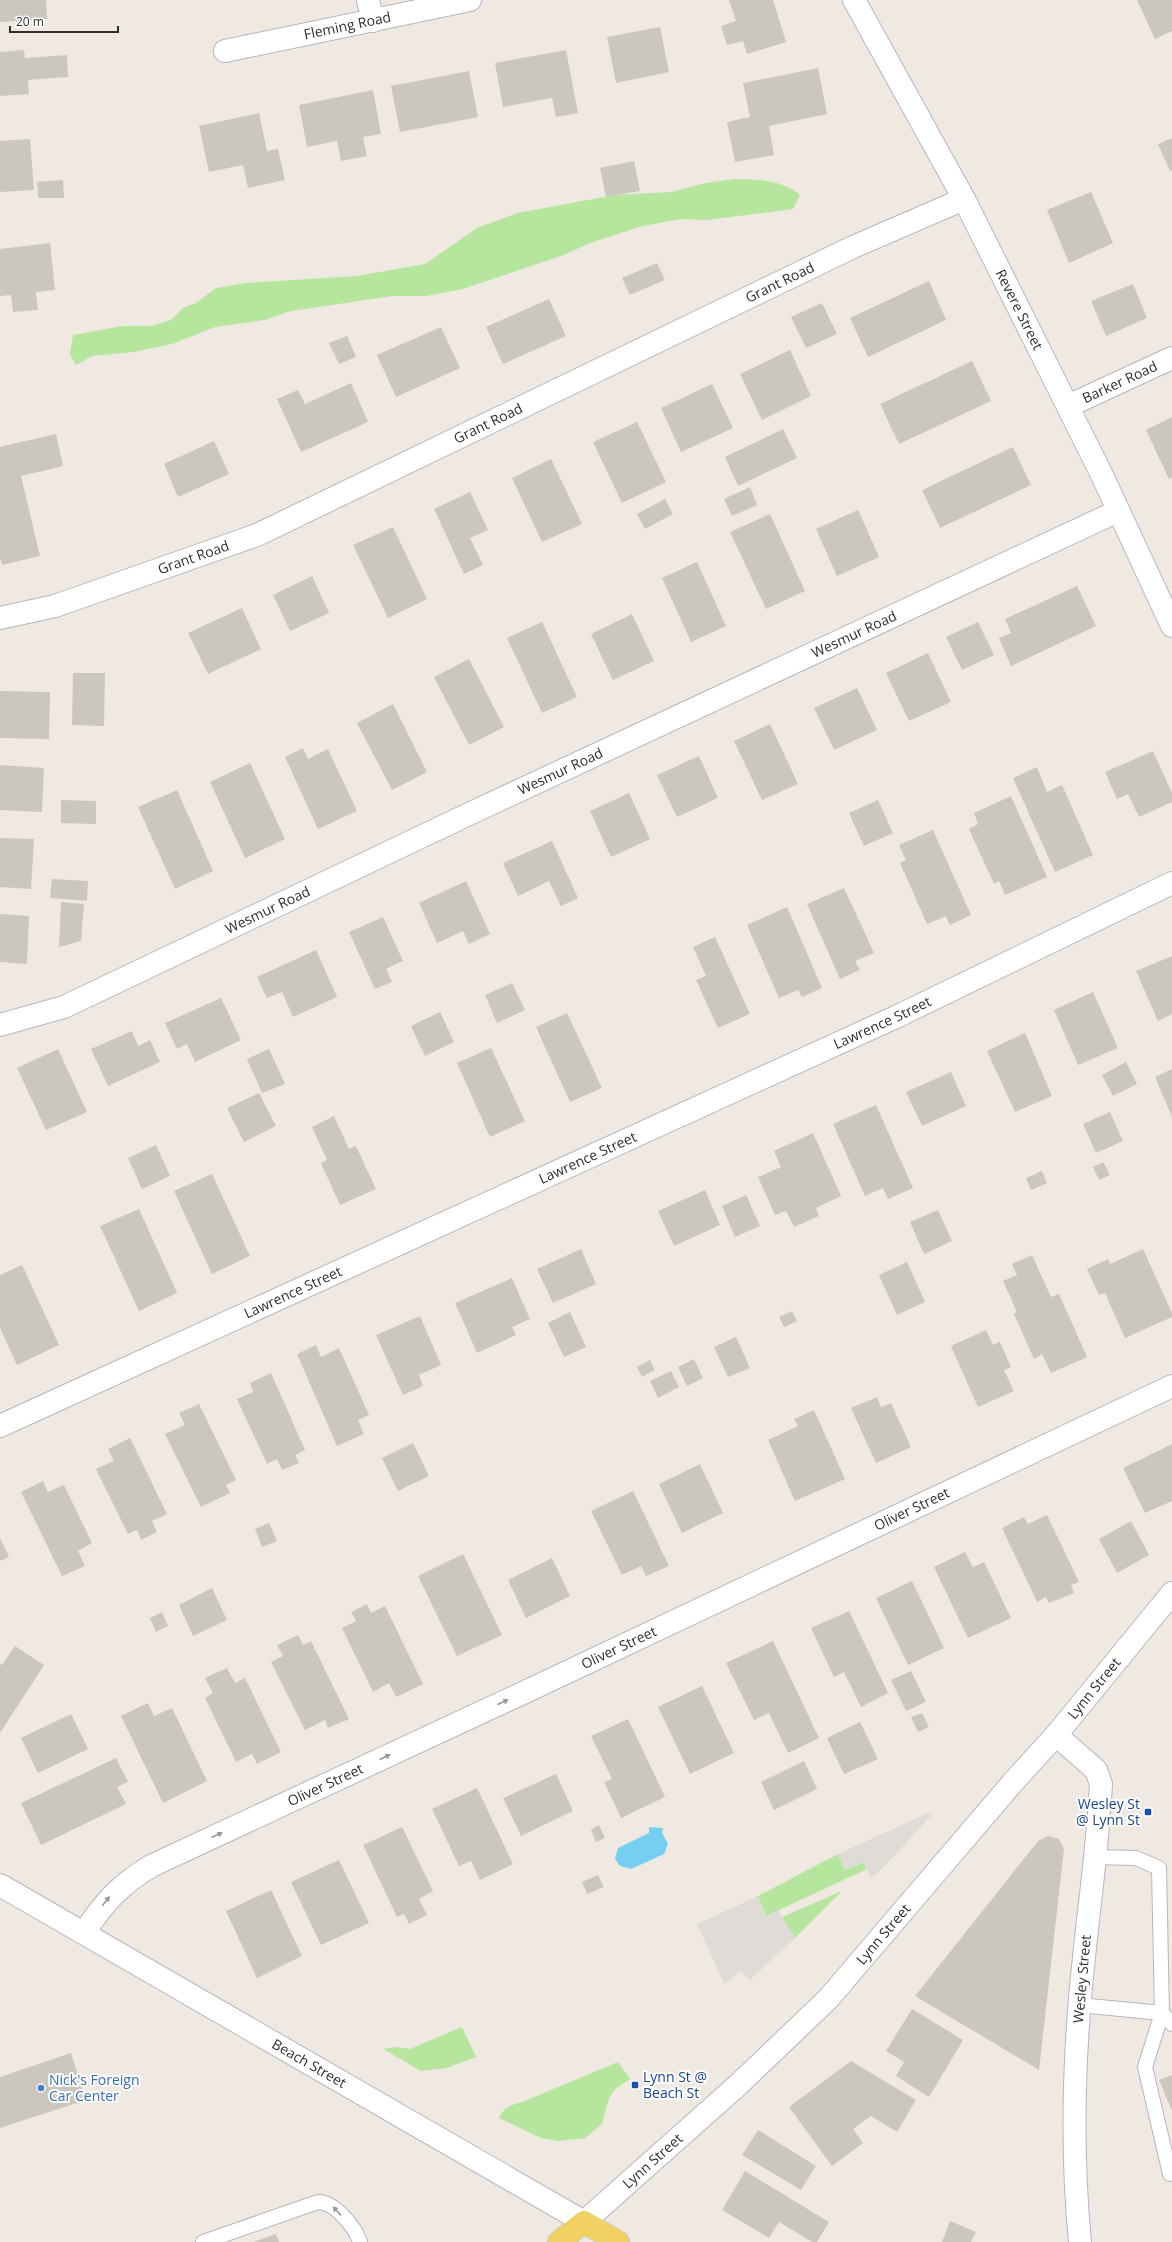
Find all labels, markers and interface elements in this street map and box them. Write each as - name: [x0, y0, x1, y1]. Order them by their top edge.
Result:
- street label: Fleming Road: [302, 7, 393, 43]
- scale bar: [10, 8, 118, 34]
- text: 20 m: [16, 13, 44, 30]
- street label: Grant Road: [742, 257, 817, 307]
- street label: Revere Street: [992, 266, 1048, 353]
- street label: Barker Road: [1079, 356, 1160, 407]
- street label: Grant Road: [450, 398, 525, 448]
- street label: Grant Road: [155, 536, 231, 578]
- street label: Wesmur Road: [808, 606, 899, 662]
- street label: Wesmur Road: [515, 743, 606, 799]
- street label: Wesmur Road: [222, 881, 313, 938]
- street label: Lawrence Street: [830, 991, 934, 1053]
- street label: Lawrence Street: [535, 1127, 639, 1188]
- street label: Lawrence Street: [241, 1261, 345, 1322]
- street label: Oliver Street: [871, 1483, 952, 1535]
- street label: Oliver Street: [578, 1621, 659, 1673]
- street label: Lynn Street: [1063, 1653, 1125, 1723]
- one-way arrow: [498, 1699, 509, 1705]
- one-way arrow: [380, 1754, 391, 1760]
- street label: Oliver Street: [284, 1759, 366, 1810]
- place label: Wesley St @ Lynn St: [1076, 1794, 1140, 1829]
- marker: Wesley St @ Lynn St: [1143, 1807, 1153, 1817]
- one-way arrow: [211, 1832, 222, 1838]
- one-way arrow: [102, 1896, 111, 1907]
- street label: Lynn Street: [852, 1899, 914, 1968]
- street label: Wesley Street: [1068, 1934, 1095, 2024]
- street label: Beach Street: [269, 2034, 350, 2092]
- place label: Lynn St @ Beach St: [643, 2067, 707, 2102]
- place label: Nick's Foreign Car Center: [49, 2070, 139, 2105]
- marker: Lynn St @ Beach St: [630, 2080, 640, 2090]
- marker: Nick's Foreign Car Center: [36, 2083, 46, 2093]
- street label: Lynn Street: [618, 2129, 686, 2192]
- one-way arrow: [332, 2206, 342, 2216]

